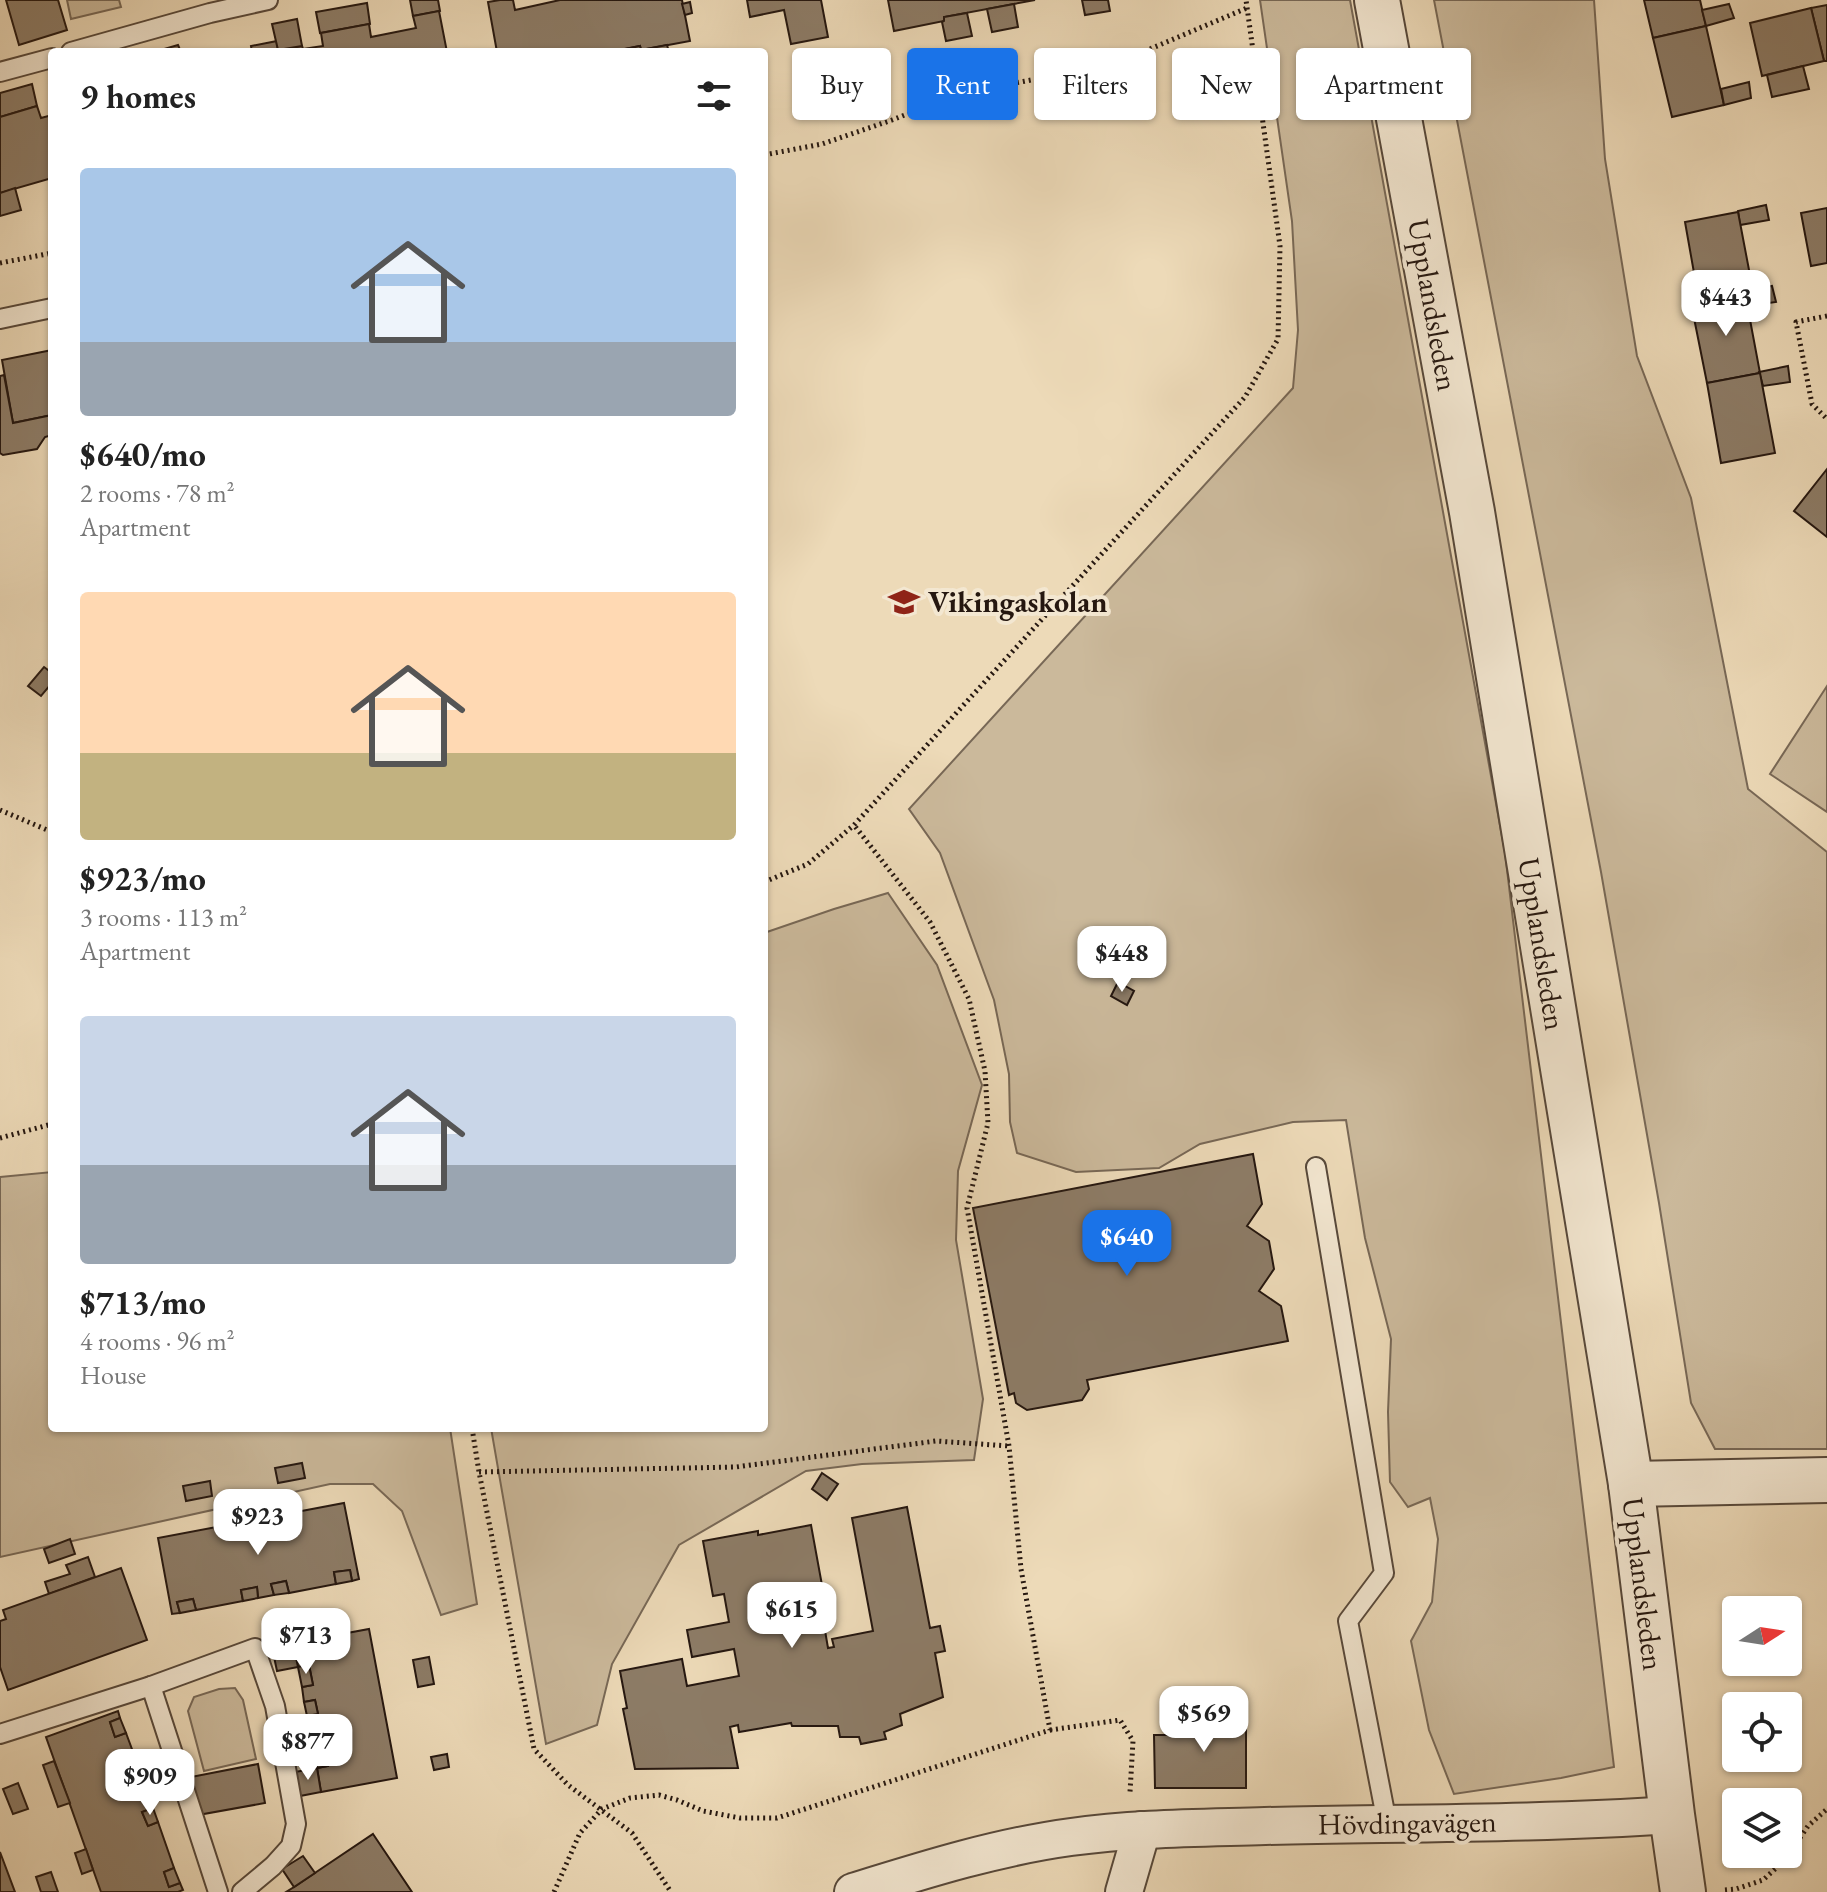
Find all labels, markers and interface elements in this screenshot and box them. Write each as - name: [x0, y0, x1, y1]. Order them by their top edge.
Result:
- chip: Buy: [792, 48, 891, 120]
- chip: Rent: [907, 48, 1018, 120]
- chip: Filters: [1034, 48, 1156, 120]
- chip: New: [1172, 48, 1280, 120]
- chip: Apartment: [1296, 48, 1471, 120]
- text: 9 homes: [80, 74, 196, 118]
- icon: filters: [692, 74, 736, 118]
- street label: Upplandsleden: [1399, 216, 1468, 394]
- icon: home: [336, 220, 480, 364]
- pin: $443: [1679, 270, 1773, 338]
- text: $443: [1699, 279, 1753, 313]
- text: $640/mo: [80, 432, 206, 476]
- text: 2 rooms · 78 m²: [80, 476, 235, 510]
- text: Apartment: [80, 510, 190, 544]
- place label: Vikingaskolan: [928, 582, 1107, 621]
- school or university icon: Vikingaskolan: [887, 585, 921, 619]
- icon: home: [336, 644, 480, 788]
- street label: Upplandsleden: [1510, 855, 1575, 1033]
- text: $923/mo: [80, 856, 206, 900]
- text: 3 rooms · 113 m²: [80, 900, 247, 934]
- pin: $448: [1075, 926, 1169, 994]
- text: Apartment: [80, 934, 190, 968]
- text: $448: [1095, 935, 1149, 969]
- icon: home: [336, 1068, 480, 1212]
- pin: $640: [1080, 1210, 1174, 1278]
- text: $640: [1100, 1219, 1154, 1253]
- text: $713/mo: [80, 1280, 206, 1324]
- text: 4 rooms · 96 m²: [80, 1324, 235, 1358]
- text: House: [80, 1358, 146, 1392]
- pin: $923: [211, 1489, 305, 1557]
- street label: Upplandsleden: [1614, 1495, 1673, 1673]
- text: $923: [231, 1498, 285, 1532]
- pin: $615: [745, 1582, 839, 1650]
- text: $615: [765, 1591, 819, 1625]
- north arrow: [1722, 1596, 1802, 1676]
- map controls: [1722, 1596, 1802, 1868]
- pin: $713: [259, 1608, 353, 1676]
- text: $713: [279, 1617, 333, 1651]
- pin: $569: [1157, 1686, 1251, 1754]
- button: locate: [1722, 1692, 1802, 1772]
- text: $569: [1177, 1695, 1231, 1729]
- pin: $877: [261, 1714, 355, 1782]
- text: $877: [281, 1723, 335, 1757]
- pin: $909: [103, 1749, 197, 1817]
- text: $909: [123, 1758, 177, 1792]
- button: layers: [1722, 1788, 1802, 1868]
- street label: Hövdingavägen: [1317, 1801, 1497, 1844]

